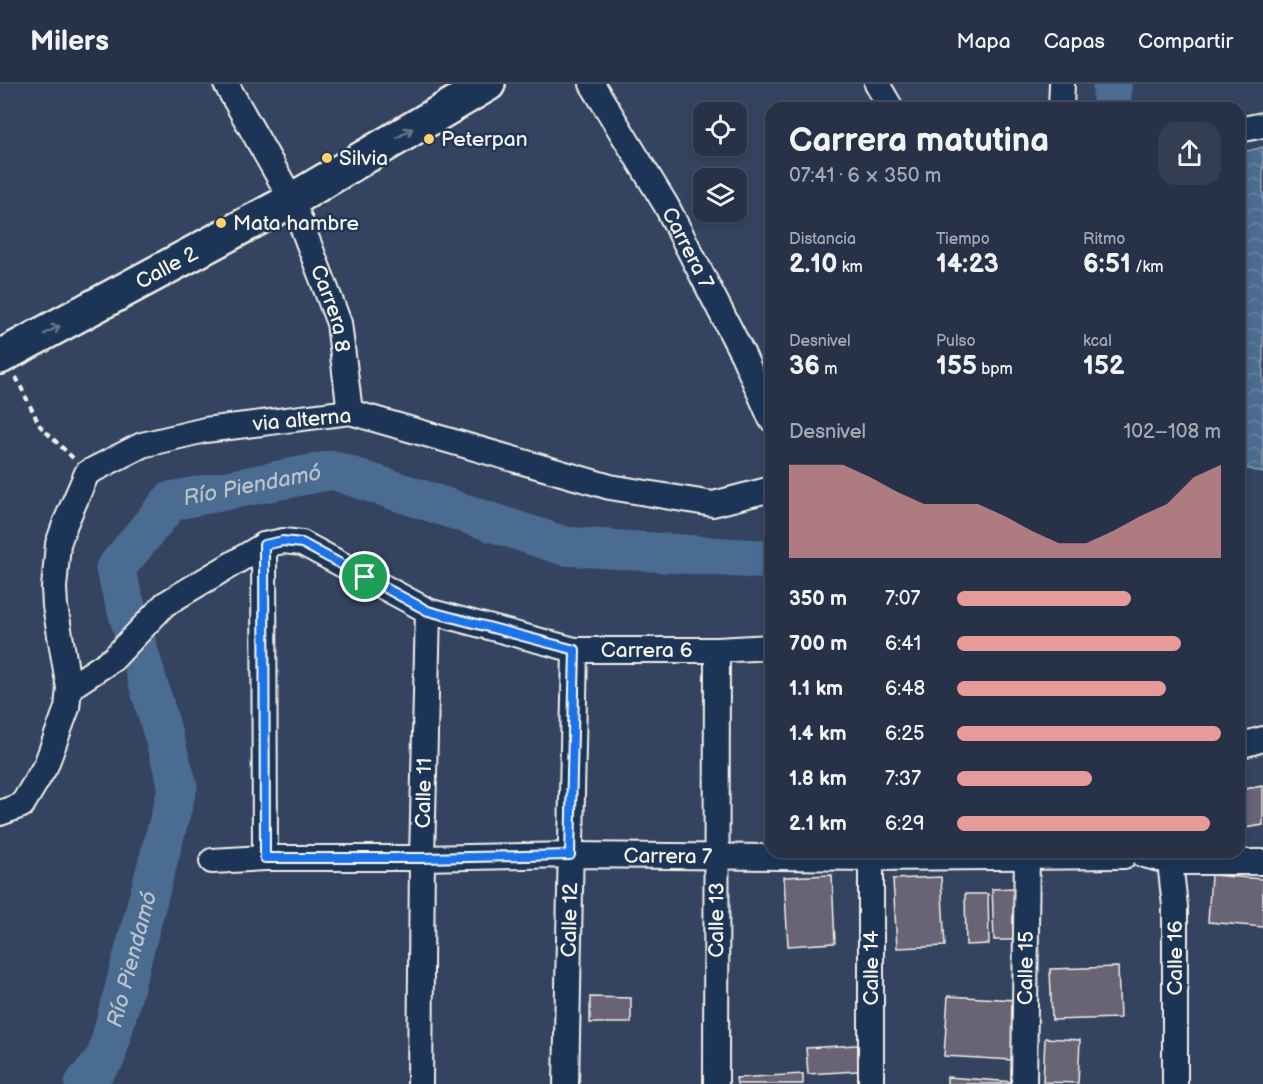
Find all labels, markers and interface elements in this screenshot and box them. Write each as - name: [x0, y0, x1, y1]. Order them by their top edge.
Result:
- text: Milers: [30, 25, 109, 58]
- text: Mapa: [957, 29, 1011, 54]
- text: Capas: [1044, 29, 1105, 54]
- text: Compartir: [1138, 29, 1233, 54]
- map controls: [693, 102, 747, 222]
- button: locate: [693, 102, 747, 156]
- text: Carrera matutina: [789, 121, 1049, 161]
- button: share: [1158, 122, 1221, 185]
- one-way arrow: [396, 126, 413, 138]
- place label: Peterpan: [441, 127, 528, 152]
- marker: Peterpan: [422, 132, 436, 146]
- place label: Silvia: [339, 146, 388, 171]
- marker: Silvia: [320, 151, 334, 165]
- text: 07:41 · 6 × 350 m: [789, 164, 941, 188]
- button: layers: [693, 168, 747, 222]
- street label: Carrera 7: [657, 203, 720, 294]
- place label: Mata hambre: [233, 211, 359, 236]
- marker: Mata hambre: [214, 216, 228, 230]
- text: Distancia: [789, 230, 856, 249]
- text: Tiempo: [936, 230, 990, 249]
- text: Ritmo: [1083, 230, 1125, 249]
- street label: Calle 2: [131, 240, 202, 294]
- text: 2.10: [789, 249, 837, 280]
- text: 14:23: [936, 249, 999, 280]
- text: 6:51: [1083, 249, 1131, 280]
- text: km: [837, 258, 863, 277]
- text: /km: [1131, 258, 1164, 277]
- street label: Carrera 8: [305, 261, 355, 354]
- one-way arrow: [42, 324, 60, 335]
- text: Desnivel: [789, 332, 851, 351]
- text: Pulso: [936, 332, 976, 351]
- text: kcal: [1083, 332, 1112, 351]
- text: 36: [789, 351, 820, 382]
- text: 155: [936, 351, 977, 382]
- text: 152: [1083, 351, 1125, 382]
- text: m: [820, 360, 838, 379]
- text: bpm: [977, 360, 1013, 379]
- street label: via alterna: [251, 403, 352, 437]
- text: Desnivel: [789, 420, 866, 444]
- text: 102–108 m: [1123, 420, 1221, 444]
- water label: Río Piendamó: [181, 459, 324, 512]
- pin: [339, 551, 390, 602]
- icon: arrive: [348, 560, 381, 593]
- text: 350 m: [789, 587, 847, 611]
- text: 7:07: [885, 587, 920, 611]
- text: 700 m: [789, 632, 847, 656]
- text: 6:41: [885, 632, 921, 656]
- street label: Carrera 6: [601, 638, 693, 663]
- text: 1.1 km: [789, 677, 843, 701]
- text: 6:48: [885, 677, 925, 701]
- text: 1.4 km: [789, 722, 847, 746]
- text: 6:25: [885, 722, 925, 746]
- street label: Calle 11: [410, 758, 437, 829]
- text: 1.8 km: [789, 767, 847, 791]
- text: 7:37: [885, 767, 921, 791]
- text: 2.1 km: [789, 812, 847, 836]
- text: 6:29: [885, 812, 925, 836]
- street label: Carrera 7: [623, 843, 713, 869]
- street label: Calle 12: [556, 882, 583, 958]
- street label: Calle 13: [704, 882, 729, 958]
- water label: Río Piendamó: [101, 888, 163, 1030]
- street label: Calle 16: [1163, 920, 1188, 996]
- street label: Calle 14: [859, 930, 884, 1006]
- street label: Calle 15: [1013, 931, 1038, 1005]

